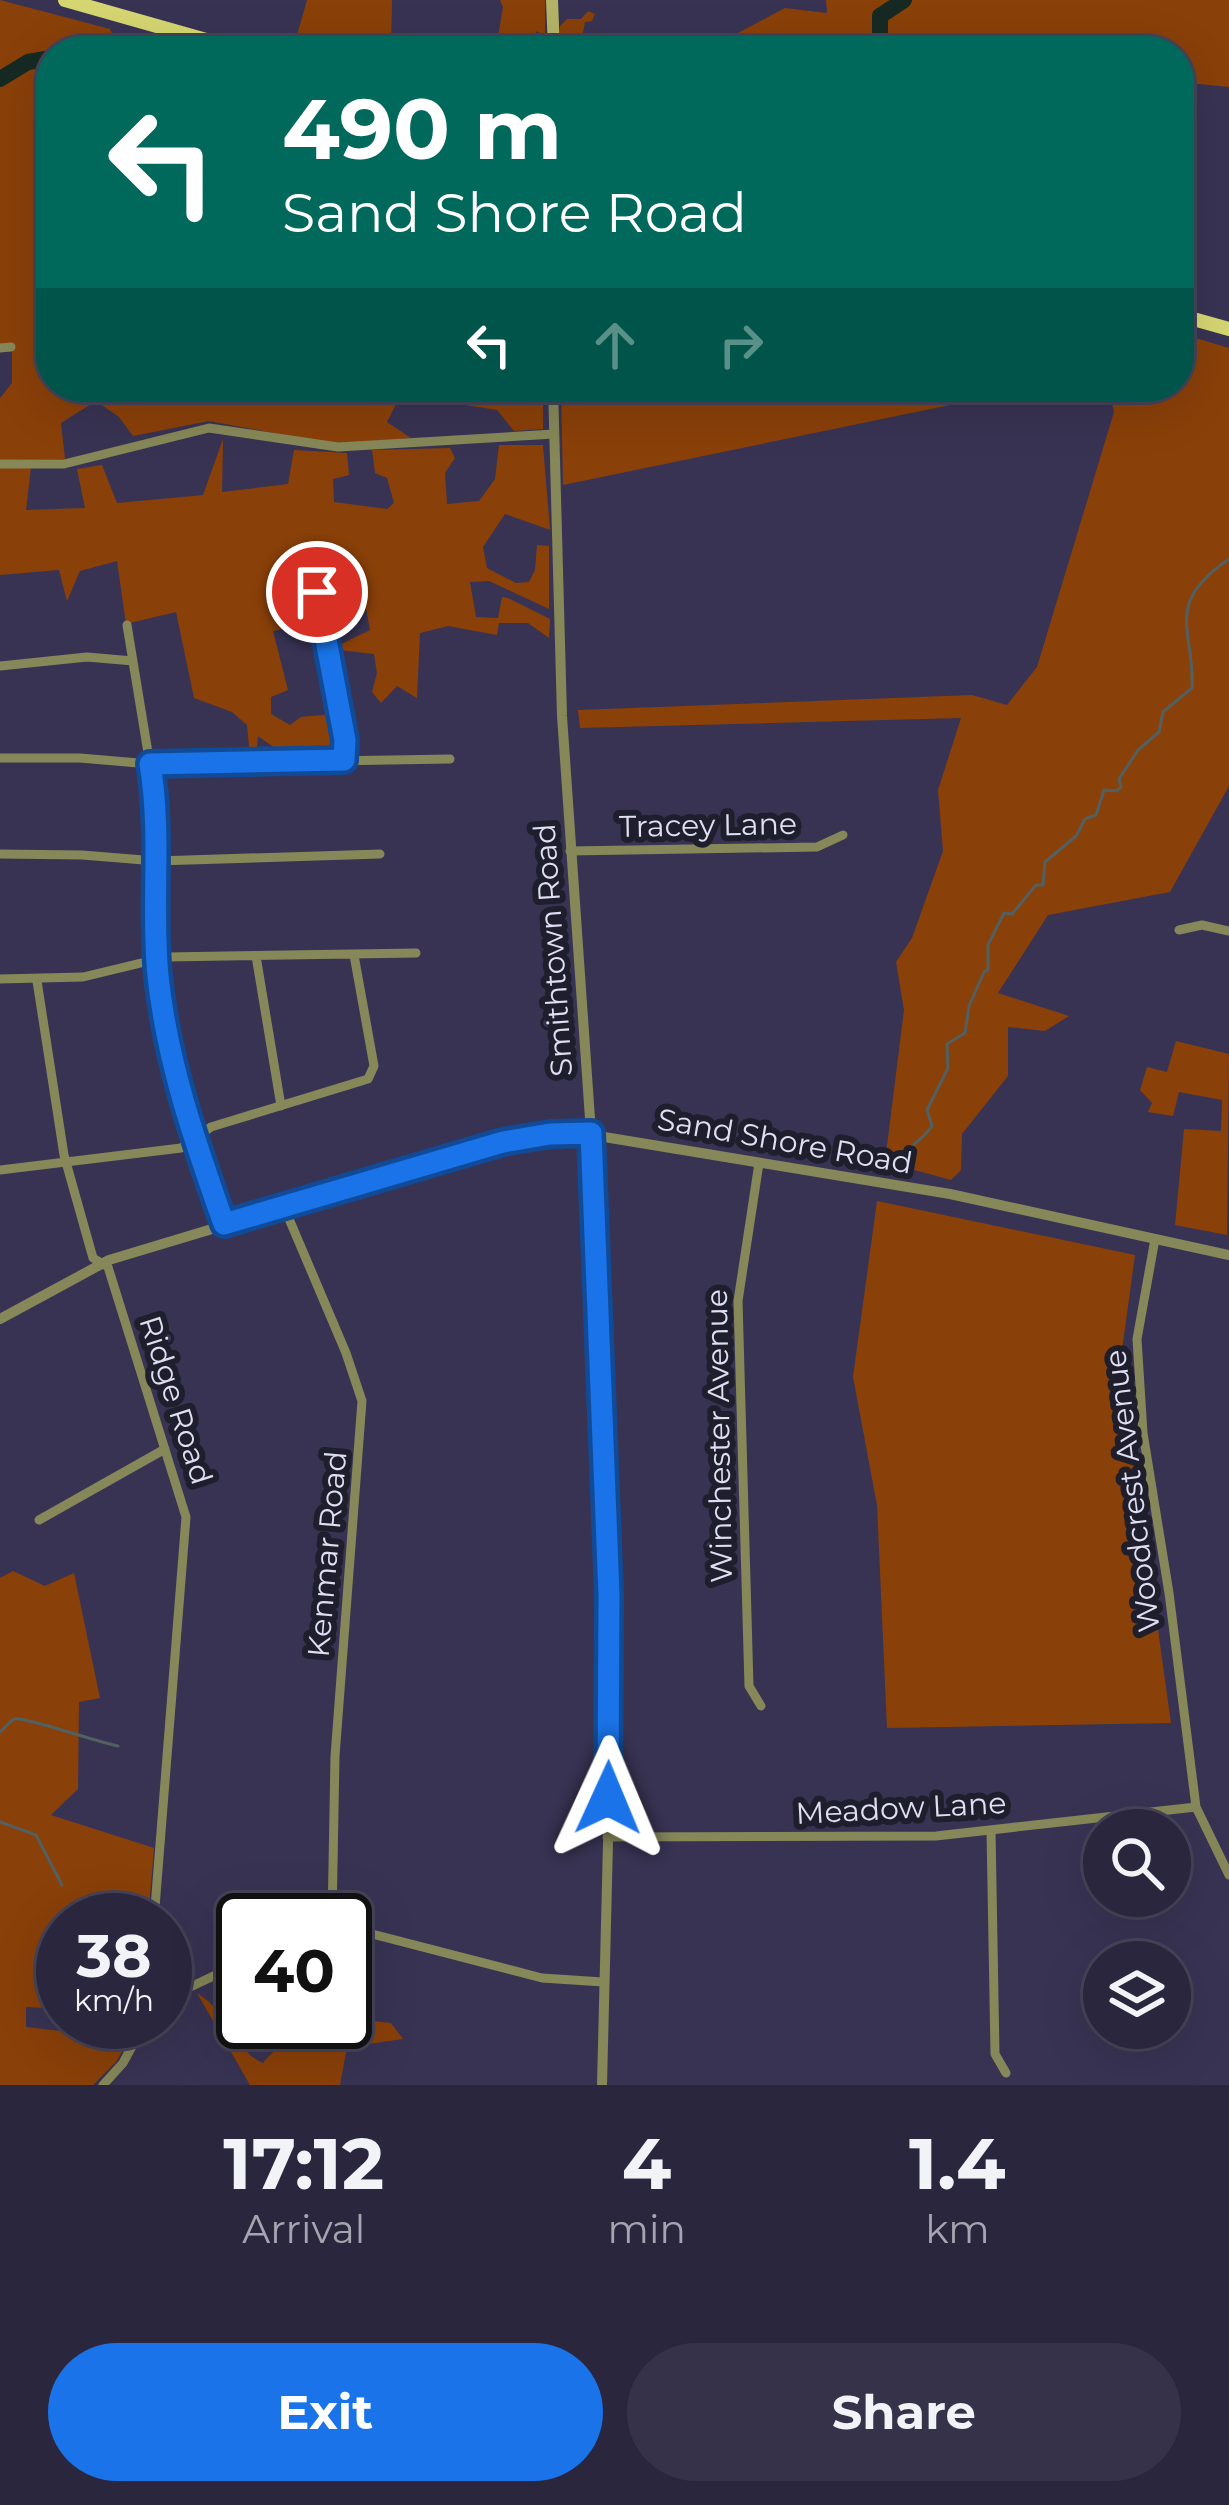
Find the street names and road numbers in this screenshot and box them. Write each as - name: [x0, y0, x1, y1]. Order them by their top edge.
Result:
- street label: Tracey Lane: [619, 805, 797, 845]
- street label: Smithtown Road: [526, 822, 580, 1078]
- street label: Sand Shore Road: [655, 1100, 915, 1182]
- street label: Winchester Avenue: [698, 1289, 740, 1583]
- street label: Ridge Road: [131, 1311, 221, 1489]
- street label: Woodcrest Avenue: [1096, 1348, 1168, 1634]
- street label: Kenmar Road: [300, 1449, 354, 1659]
- street label: Meadow Lane: [795, 1784, 1007, 1832]

